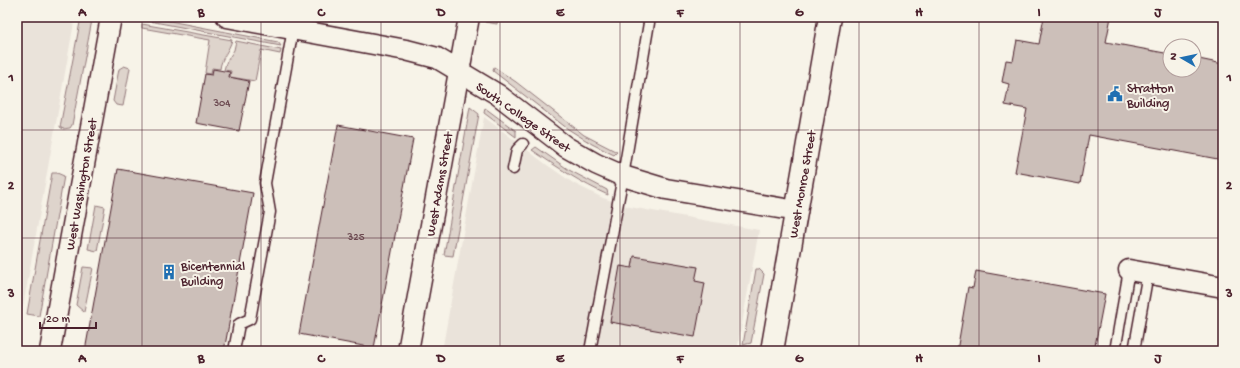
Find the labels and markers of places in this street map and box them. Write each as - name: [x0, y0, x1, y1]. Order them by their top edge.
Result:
- place label: Stratton Building: [1126, 82, 1175, 112]
- public building icon: Stratton Building: [1106, 85, 1124, 103]
- place label: Bicentennial Building: [180, 260, 245, 290]
- building icon: Bicentennial Building: [160, 263, 178, 281]

